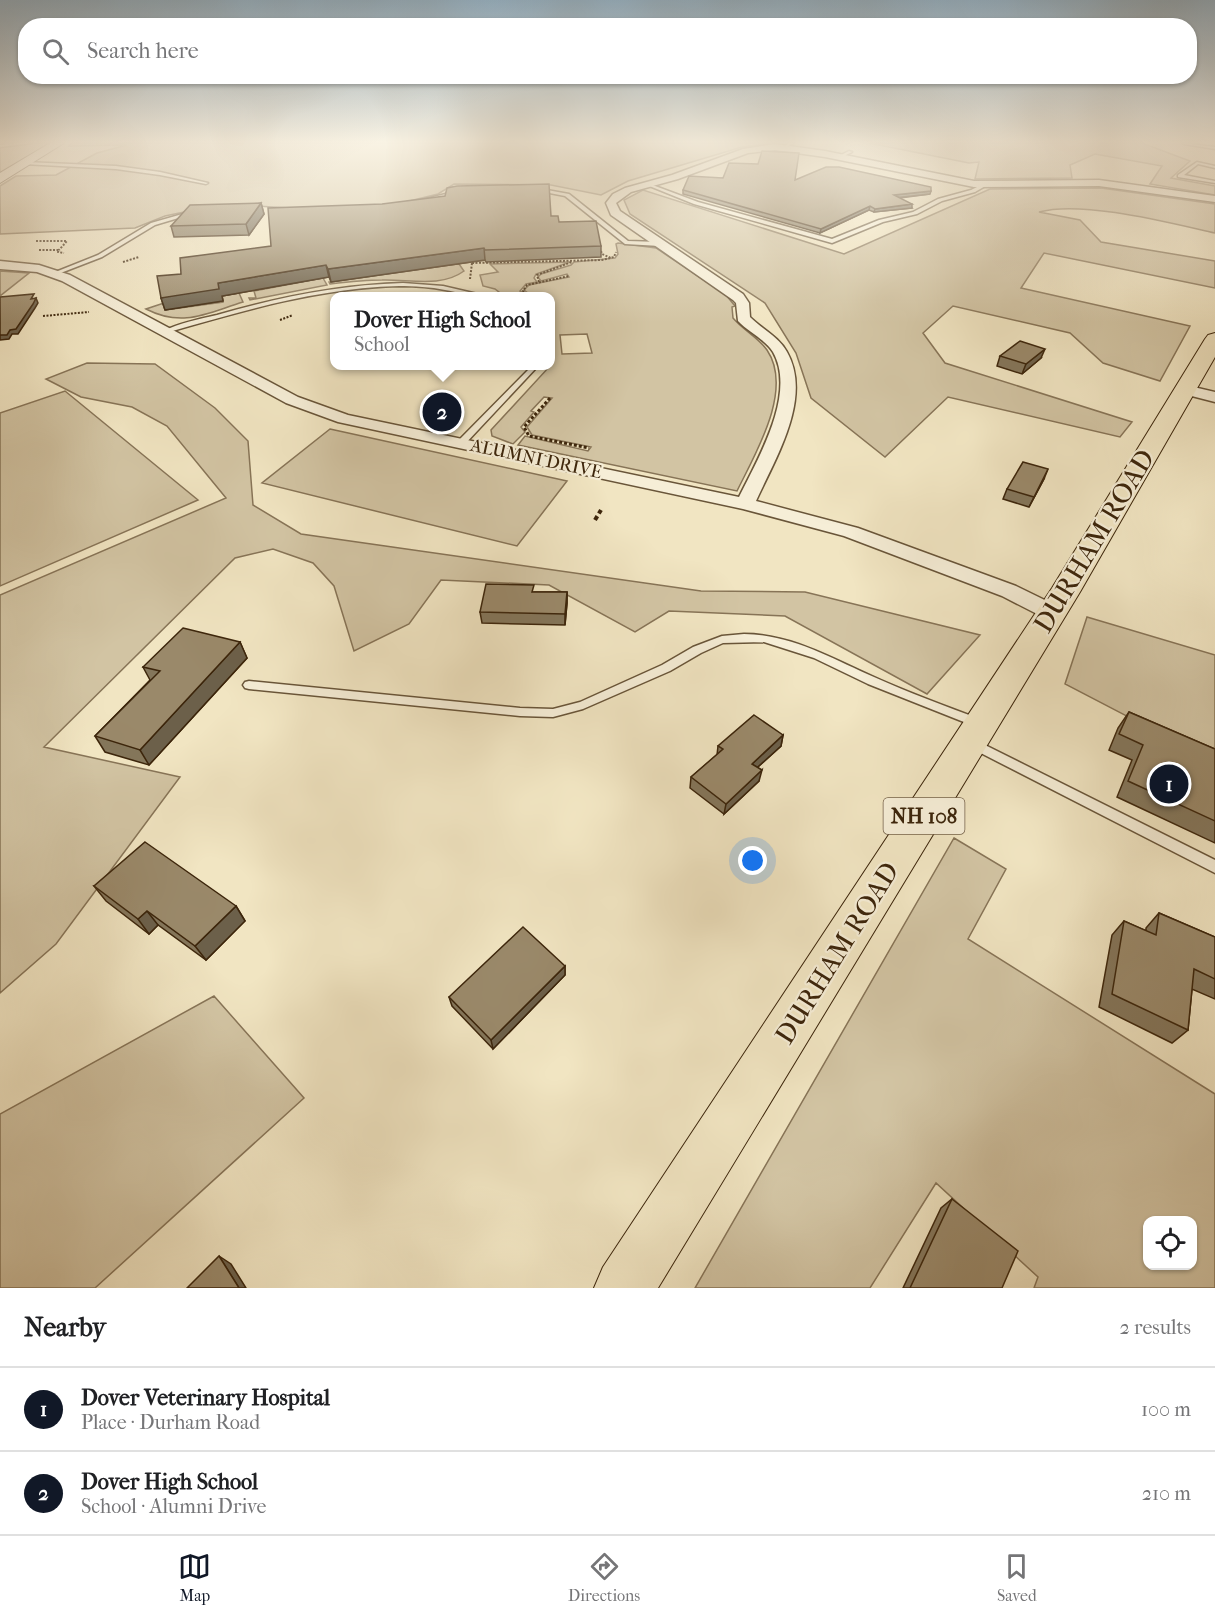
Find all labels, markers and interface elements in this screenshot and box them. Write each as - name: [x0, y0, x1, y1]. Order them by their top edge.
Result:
- search box: [18, 18, 1197, 84]
- icon: search: [39, 35, 72, 68]
- text: Search here: [87, 38, 199, 64]
- popup: [330, 292, 555, 370]
- text: Dover High School: [354, 307, 531, 333]
- text: School: [354, 333, 410, 356]
- pin: 2: [422, 390, 462, 434]
- street label: ALUMNI DRIVE: [468, 435, 604, 483]
- street label: DURHAM ROAD: [1027, 444, 1161, 638]
- pin: 1: [1150, 762, 1188, 806]
- road number: NH 108: [884, 798, 964, 834]
- your location: [738, 846, 767, 875]
- street label: DURHAM ROAD: [768, 856, 906, 1050]
- map controls: [1143, 1216, 1197, 1270]
- button: locate: [1143, 1216, 1197, 1270]
- text: Nearby: [24, 1312, 106, 1343]
- text: 2 results: [1120, 1316, 1191, 1339]
- text: Dover Veterinary Hospital: [81, 1385, 330, 1411]
- text: 1: [40, 1398, 47, 1421]
- text: 100 m: [1141, 1398, 1191, 1421]
- text: Place · Durham Road: [81, 1411, 260, 1434]
- text: Dover High School: [81, 1469, 258, 1495]
- text: 2: [38, 1482, 49, 1505]
- text: 210 m: [1142, 1482, 1191, 1505]
- text: School · Alumni Drive: [81, 1495, 266, 1518]
- tab: Map: [178, 1550, 211, 1605]
- tab: Directions: [568, 1550, 640, 1605]
- tab: Saved: [997, 1550, 1037, 1605]

